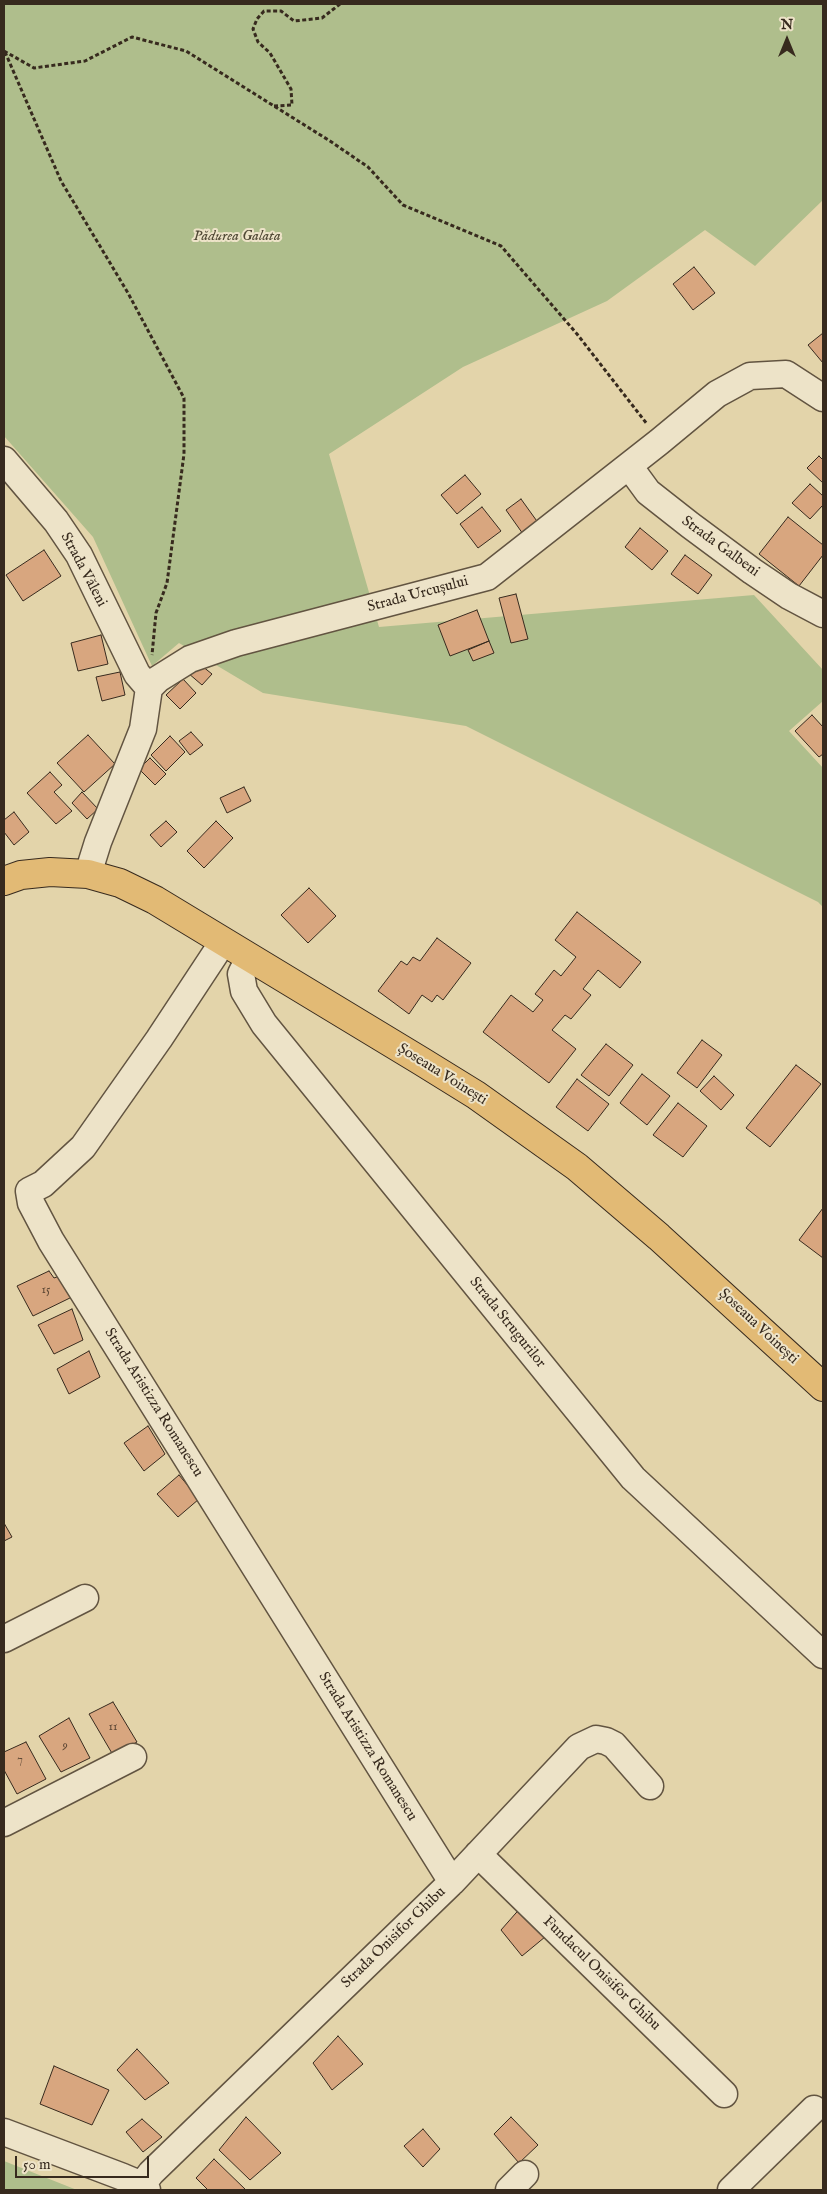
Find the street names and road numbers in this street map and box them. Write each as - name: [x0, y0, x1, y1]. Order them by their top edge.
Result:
- street label: Strada Galbeni: [677, 513, 763, 581]
- street label: Strada Văleni: [56, 530, 110, 610]
- street label: Strada Urcușului: [366, 573, 470, 617]
- street label: Șoseaua Voinești: [394, 1040, 490, 1110]
- street label: Strada Strugurilor: [465, 1274, 549, 1372]
- street label: Șoseaua Voinești: [714, 1286, 802, 1368]
- street label: Strada Aristizza Romanescu: [100, 1325, 206, 1481]
- street label: Strada Aristizza Romanescu: [314, 1669, 420, 1825]
- street label: Strada Onisifor Ghibu: [338, 1884, 450, 1992]
- street label: Fundacul Onisifor Ghibu: [538, 1913, 664, 2035]

